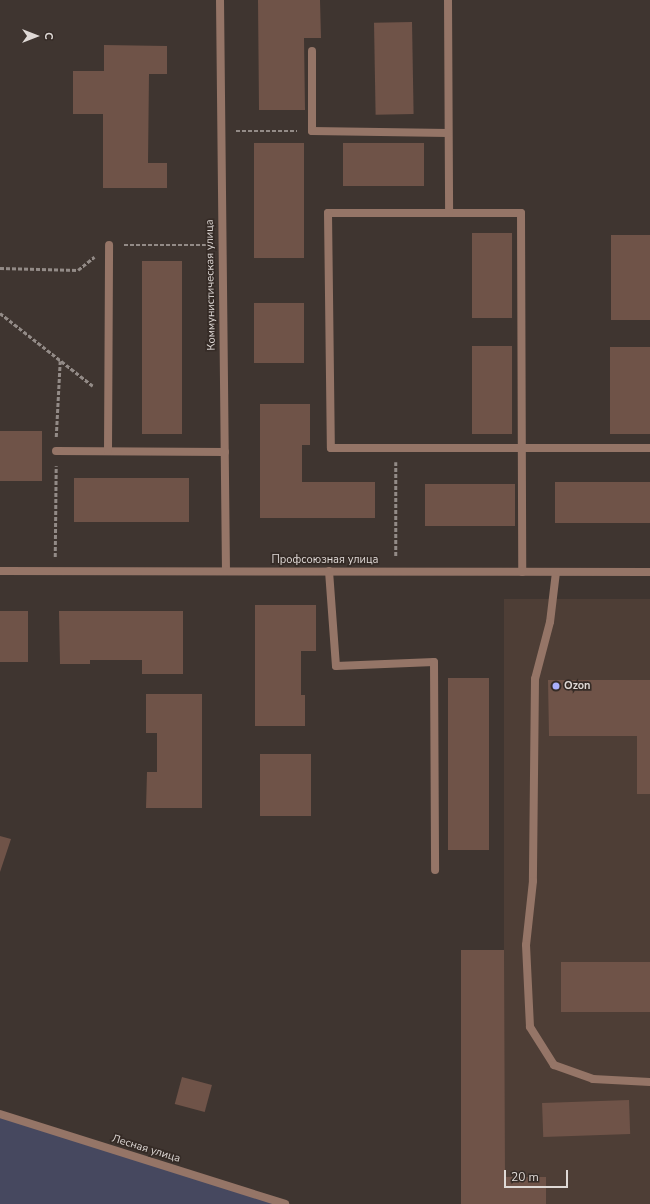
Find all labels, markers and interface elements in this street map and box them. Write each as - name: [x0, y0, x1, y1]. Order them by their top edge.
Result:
- north arrow: [16, 16, 56, 56]
- text: С: [41, 32, 56, 40]
- street label: Коммунистическая улица: [203, 219, 219, 351]
- street label: Профсоюзная улица: [272, 553, 378, 567]
- place label: Ozon: [564, 679, 591, 693]
- marker: Ozon: [551, 681, 561, 691]
- street label: Лесная улица: [110, 1132, 182, 1166]
- scale bar: [506, 1162, 570, 1188]
- text: 20 m: [511, 1169, 539, 1185]

